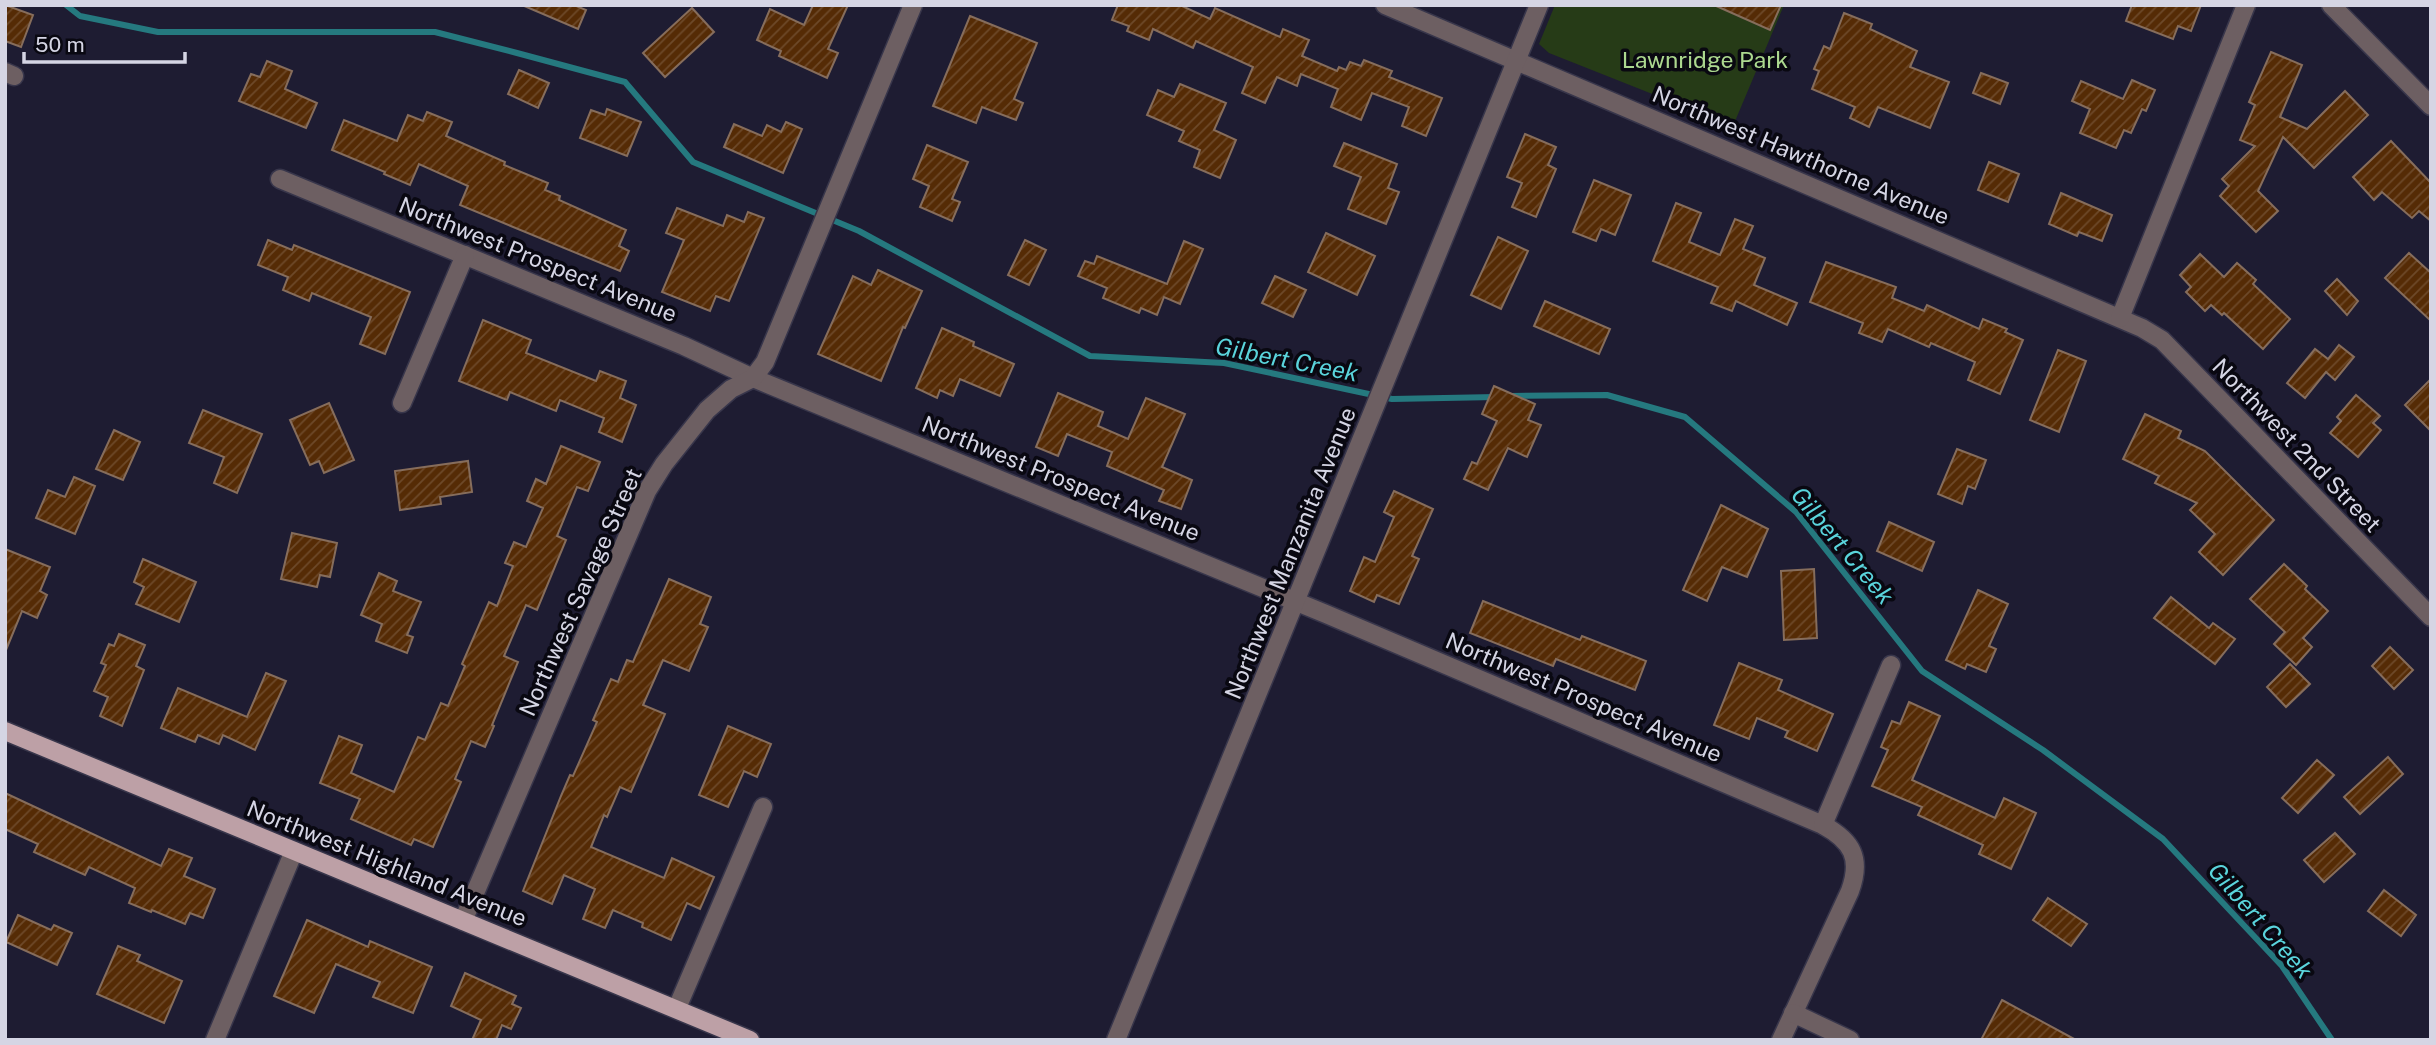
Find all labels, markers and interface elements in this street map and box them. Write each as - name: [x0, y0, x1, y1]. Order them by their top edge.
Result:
- scale bar: [24, 21, 186, 65]
- text: 50 m: [35, 32, 85, 57]
- park label: Lawnridge Park: [1622, 46, 1788, 73]
- street label: Northwest Hawthorne Avenue: [1648, 80, 1954, 230]
- street label: Northwest Prospect Avenue: [395, 191, 681, 327]
- water label: Gilbert Creek: [1213, 331, 1361, 387]
- street label: Northwest 2nd Street: [2207, 353, 2387, 537]
- street label: Northwest Manzanita Avenue: [1219, 403, 1361, 703]
- street label: Northwest Prospect Avenue: [918, 410, 1204, 546]
- street label: Northwest Savage Street: [513, 464, 647, 720]
- water label: Gilbert Creek: [1786, 481, 1900, 609]
- street label: Northwest Prospect Avenue: [1442, 626, 1726, 768]
- street label: Northwest Highland Avenue: [243, 794, 531, 932]
- water label: Gilbert Creek: [2203, 856, 2319, 984]

